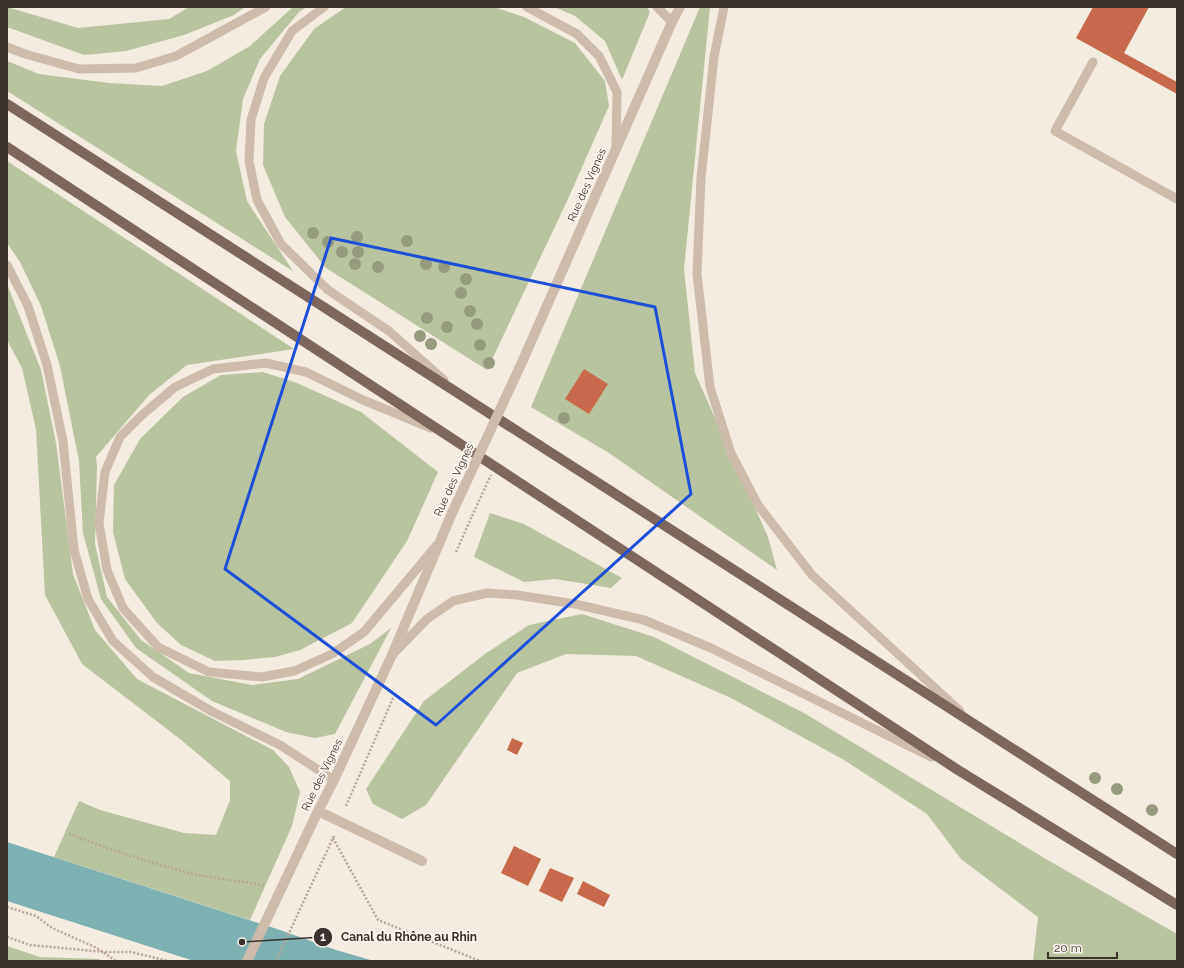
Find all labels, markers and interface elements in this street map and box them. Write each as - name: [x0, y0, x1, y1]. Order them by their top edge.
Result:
- street label: Rue des Vignes: [565, 146, 609, 224]
- street label: Rue des Vignes: [431, 442, 477, 518]
- street label: Rue des Vignes: [299, 737, 345, 813]
- callout: Canal du Rhône au Rhin: [313, 925, 485, 949]
- text: 1: [320, 930, 326, 944]
- text: Canal du Rhône au Rhin: [341, 930, 477, 944]
- scale bar: [1048, 934, 1117, 960]
- text: 20 m: [1054, 941, 1082, 955]

